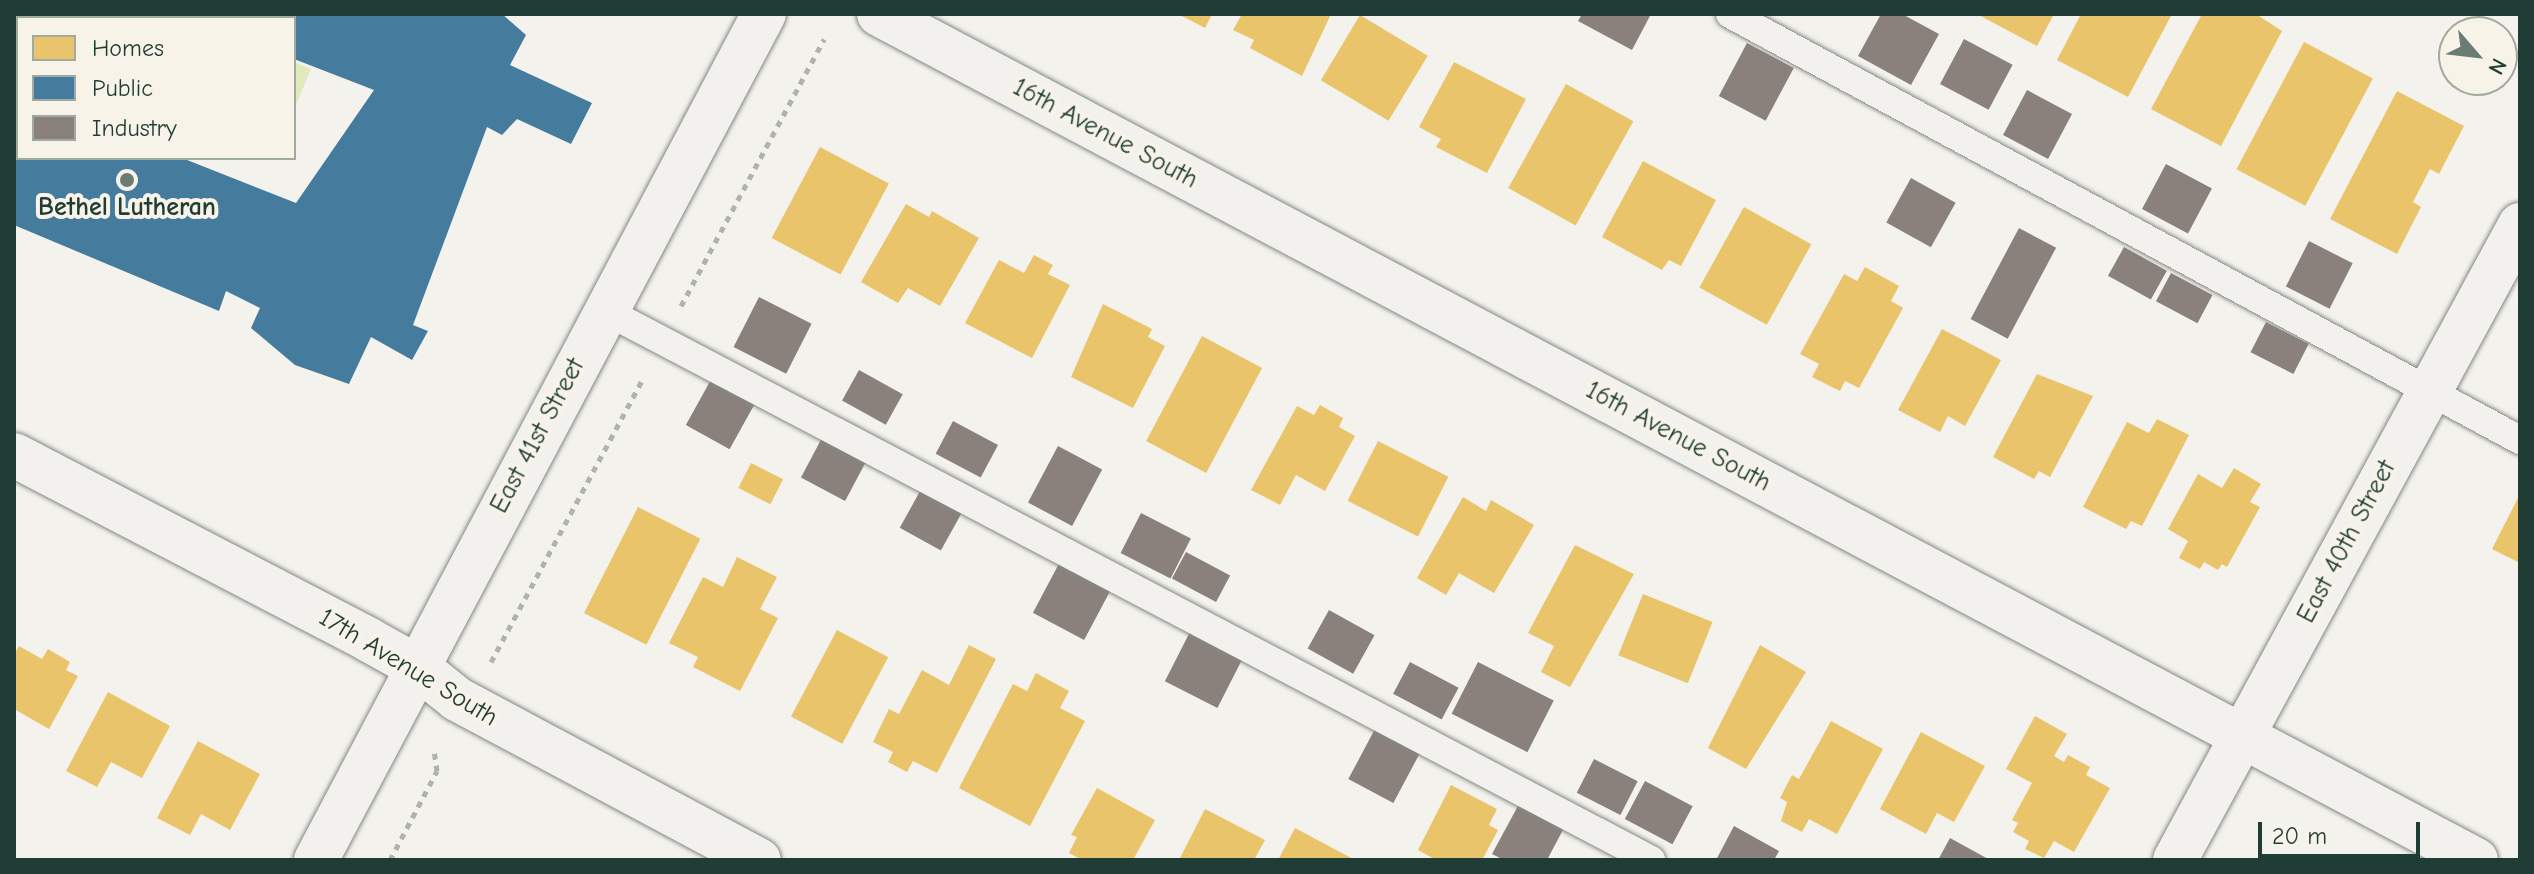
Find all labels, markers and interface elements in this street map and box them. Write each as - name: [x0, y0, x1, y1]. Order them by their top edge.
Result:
- legend: [16, 16, 296, 160]
- north arrow: [2438, 16, 2518, 96]
- text: Homes: [92, 34, 164, 62]
- text: N: [2483, 54, 2512, 79]
- street label: 16th Avenue South: [1007, 72, 1203, 196]
- text: Public: [92, 74, 153, 102]
- text: Industry: [92, 114, 177, 142]
- marker: Bethel Lutheran: [118, 171, 136, 189]
- place label: Bethel Lutheran: [38, 192, 216, 224]
- street label: East 41st Street: [484, 353, 592, 519]
- street label: 16th Avenue South: [1580, 375, 1776, 499]
- street label: East 40th Street: [2291, 455, 2403, 629]
- street label: 17th Avenue South: [313, 602, 503, 734]
- scale bar: [2262, 806, 2424, 856]
- text: 20 m: [2272, 822, 2327, 850]

